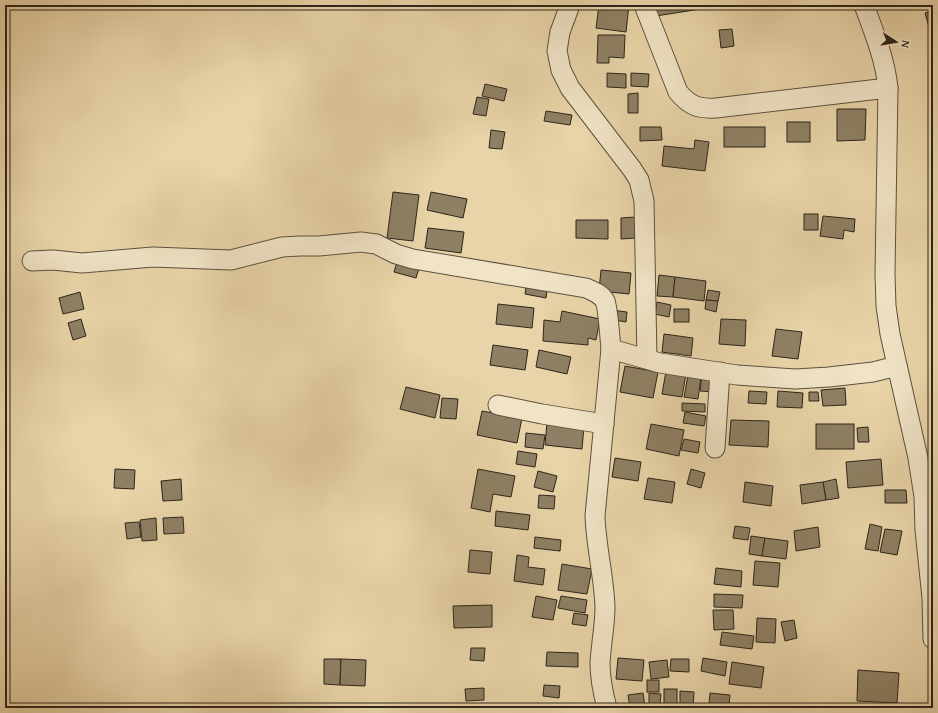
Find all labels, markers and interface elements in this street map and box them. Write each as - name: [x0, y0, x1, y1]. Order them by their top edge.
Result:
- north arrow: [876, 22, 916, 62]
- text: N: [897, 39, 914, 50]

